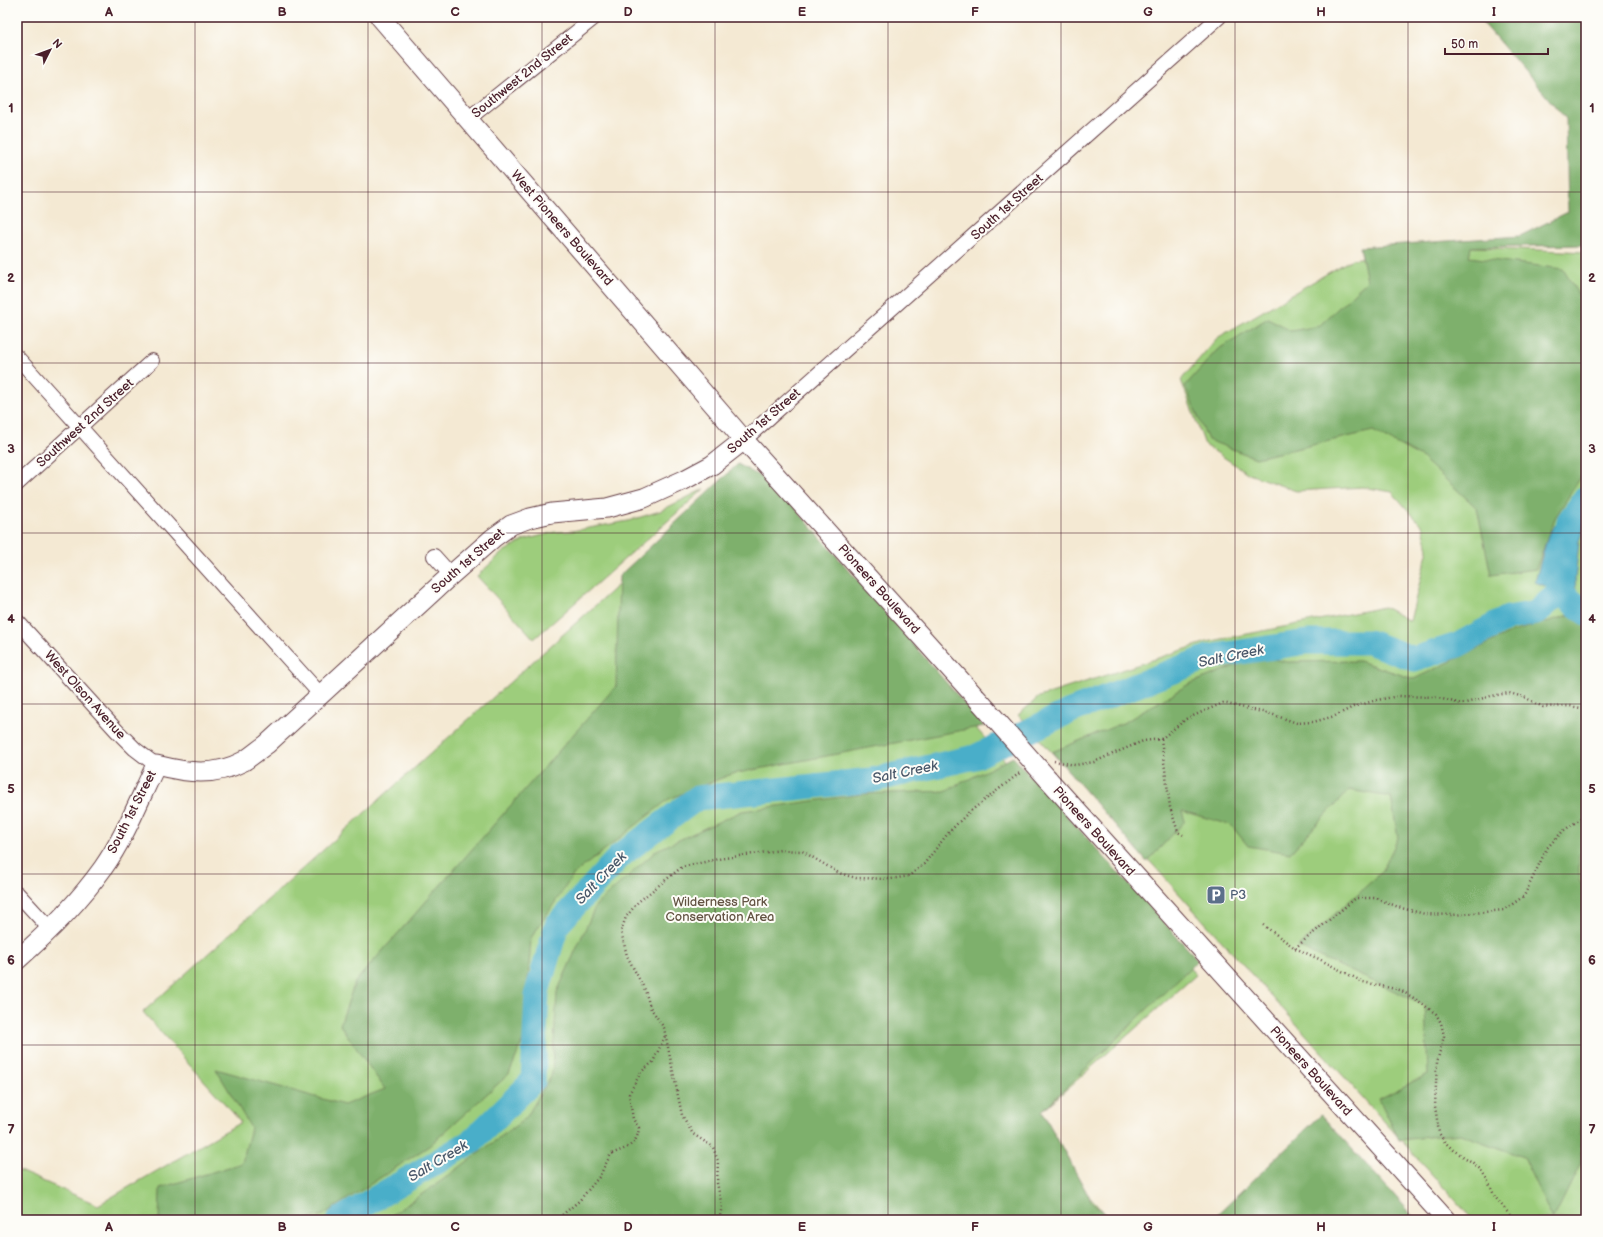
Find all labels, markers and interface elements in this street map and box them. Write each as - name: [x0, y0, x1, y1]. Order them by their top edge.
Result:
- text: A: [104, 4, 113, 20]
- text: B: [277, 4, 287, 20]
- text: C: [450, 4, 460, 20]
- text: D: [623, 4, 633, 20]
- text: E: [798, 4, 807, 20]
- text: F: [971, 4, 979, 20]
- text: G: [1143, 4, 1153, 20]
- text: H: [1316, 4, 1326, 20]
- text: I: [1492, 4, 1496, 20]
- north arrow: [30, 30, 70, 70]
- street label: Southwest 2nd Street: [468, 30, 576, 122]
- scale bar: [1445, 30, 1548, 56]
- text: N: [49, 36, 65, 51]
- text: 50 m: [1451, 37, 1478, 52]
- text: 1: [8, 100, 14, 116]
- text: 1: [1589, 100, 1595, 116]
- street label: West Pioneers Boulevard: [507, 167, 617, 289]
- street label: South 1st Street: [968, 170, 1046, 244]
- text: 2: [7, 270, 15, 286]
- text: 2: [1588, 270, 1596, 286]
- street label: Southwest 2nd Street: [33, 375, 137, 471]
- street label: South 1st Street: [724, 385, 804, 457]
- text: 3: [7, 441, 15, 457]
- text: 3: [1588, 441, 1596, 457]
- street label: South 1st Street: [428, 525, 508, 597]
- street label: Pioneers Boulevard: [835, 541, 923, 637]
- text: 4: [7, 611, 15, 627]
- text: 4: [1588, 611, 1596, 627]
- water label: Salt Creek: [1197, 641, 1266, 671]
- street label: West Olson Avenue: [41, 647, 129, 743]
- water label: Salt Creek: [871, 757, 940, 787]
- street label: South 1st Street: [104, 768, 160, 856]
- text: 5: [7, 781, 15, 797]
- text: 5: [1588, 781, 1596, 797]
- street label: Pioneers Boulevard: [1050, 783, 1138, 879]
- water label: Salt Creek: [572, 847, 631, 908]
- parking icon: P3: [1205, 884, 1227, 906]
- place label: P3: [1230, 887, 1246, 903]
- park label: Wilderness Park Conservation Area: [666, 894, 774, 925]
- text: 6: [7, 952, 15, 968]
- text: 6: [1588, 952, 1596, 968]
- street label: Pioneers Boulevard: [1267, 1023, 1355, 1119]
- text: 7: [7, 1122, 15, 1138]
- text: 7: [1588, 1122, 1596, 1138]
- water label: Salt Creek: [405, 1136, 472, 1185]
- text: A: [104, 1219, 113, 1235]
- text: B: [277, 1219, 287, 1235]
- text: C: [450, 1219, 460, 1235]
- text: D: [623, 1219, 633, 1235]
- text: E: [798, 1219, 807, 1235]
- text: F: [971, 1219, 979, 1235]
- text: G: [1143, 1219, 1153, 1235]
- text: H: [1316, 1219, 1326, 1235]
- text: I: [1492, 1219, 1496, 1235]

